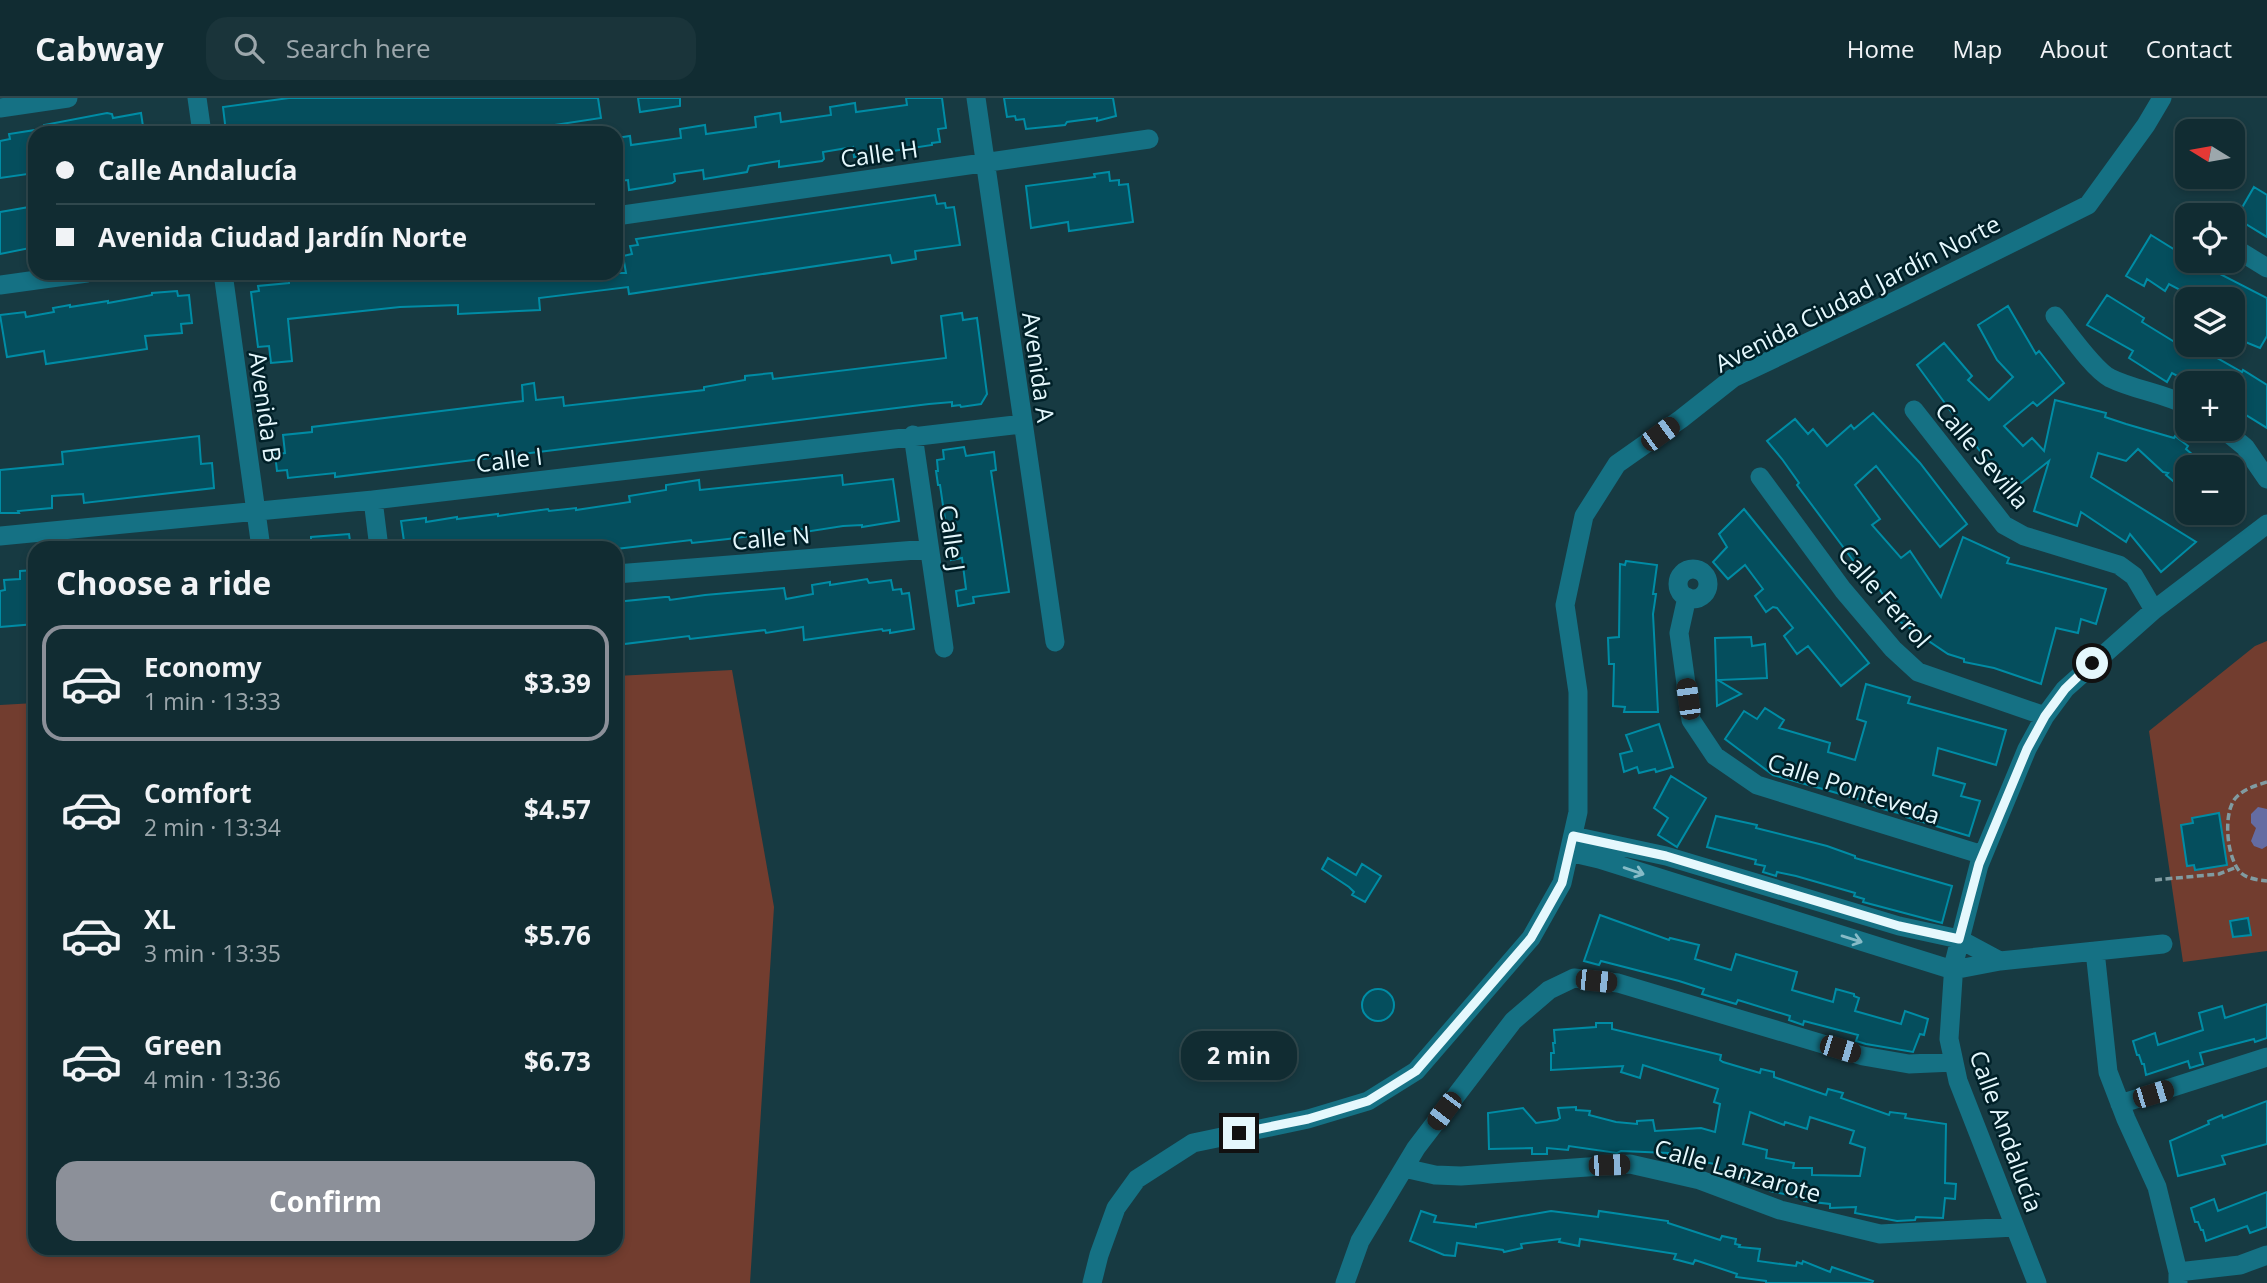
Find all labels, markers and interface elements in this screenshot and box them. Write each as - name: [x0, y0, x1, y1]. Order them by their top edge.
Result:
- search box: [206, 17, 696, 80]
- text: Cabway: [35, 26, 164, 71]
- icon: search: [230, 29, 268, 67]
- text: Search here: [286, 30, 431, 66]
- text: Home: [1847, 32, 1915, 65]
- text: Map: [1953, 32, 2002, 65]
- text: About: [2040, 32, 2108, 65]
- text: Contact: [2146, 32, 2232, 65]
- north arrow: [2175, 119, 2245, 189]
- map controls: [2175, 119, 2245, 525]
- street label: Calle H: [838, 131, 920, 175]
- text: Calle Andalucía: [98, 152, 297, 188]
- button: locate: [2175, 203, 2245, 273]
- street label: Avenida Ciudad Jardín Norte: [1709, 207, 2005, 379]
- text: Avenida Ciudad Jardín Norte: [98, 219, 467, 255]
- button: layers: [2175, 287, 2245, 357]
- street label: Avenida A: [1015, 310, 1063, 425]
- street label: Avenida B: [242, 350, 290, 464]
- button: +: [2175, 371, 2245, 441]
- street label: Calle Sevilla: [1928, 394, 2038, 516]
- car: [1637, 413, 1684, 455]
- street label: Calle I: [474, 439, 544, 479]
- button: −: [2175, 455, 2245, 525]
- street label: Calle J: [932, 503, 974, 573]
- street label: Calle N: [731, 517, 811, 557]
- street label: Calle Ferrol: [1831, 538, 1939, 654]
- text: Choose a ride: [56, 561, 271, 604]
- route start: [2076, 647, 2108, 679]
- text: Economy: [144, 649, 262, 685]
- icon: car: [60, 652, 123, 715]
- text: $3.39: [524, 665, 591, 701]
- car: [1675, 677, 1702, 721]
- text: 1 min · 13:33: [144, 685, 281, 717]
- street label: Calle Ponteveda: [1764, 745, 1944, 831]
- text: Comfort: [144, 775, 251, 811]
- icon: car: [60, 778, 123, 841]
- text: $4.57: [524, 791, 591, 827]
- text: 2 min · 13:34: [144, 811, 281, 843]
- one-way arrow: [1623, 866, 1645, 878]
- text: XL: [144, 901, 176, 937]
- icon: car: [60, 904, 123, 967]
- text: $5.76: [524, 917, 591, 953]
- one-way arrow: [1840, 933, 1862, 946]
- text: 3 min · 13:35: [144, 937, 281, 969]
- car: [1575, 968, 1618, 994]
- text: Green: [144, 1027, 222, 1063]
- icon: car: [60, 1030, 123, 1093]
- callout: 2 min: [1181, 1032, 1297, 1080]
- car: [1817, 1033, 1864, 1065]
- text: 2 min: [1207, 1039, 1271, 1071]
- text: $6.73: [524, 1043, 591, 1079]
- street label: Calle Andalucía: [1962, 1046, 2052, 1216]
- text: 4 min · 13:36: [144, 1063, 281, 1095]
- car: [2130, 1078, 2177, 1110]
- car: [1423, 1088, 1466, 1134]
- route end: [1223, 1117, 1255, 1149]
- street label: Calle Lanzarote: [1651, 1130, 1825, 1210]
- car: [1588, 1154, 1631, 1176]
- button: Confirm: [56, 1161, 595, 1241]

